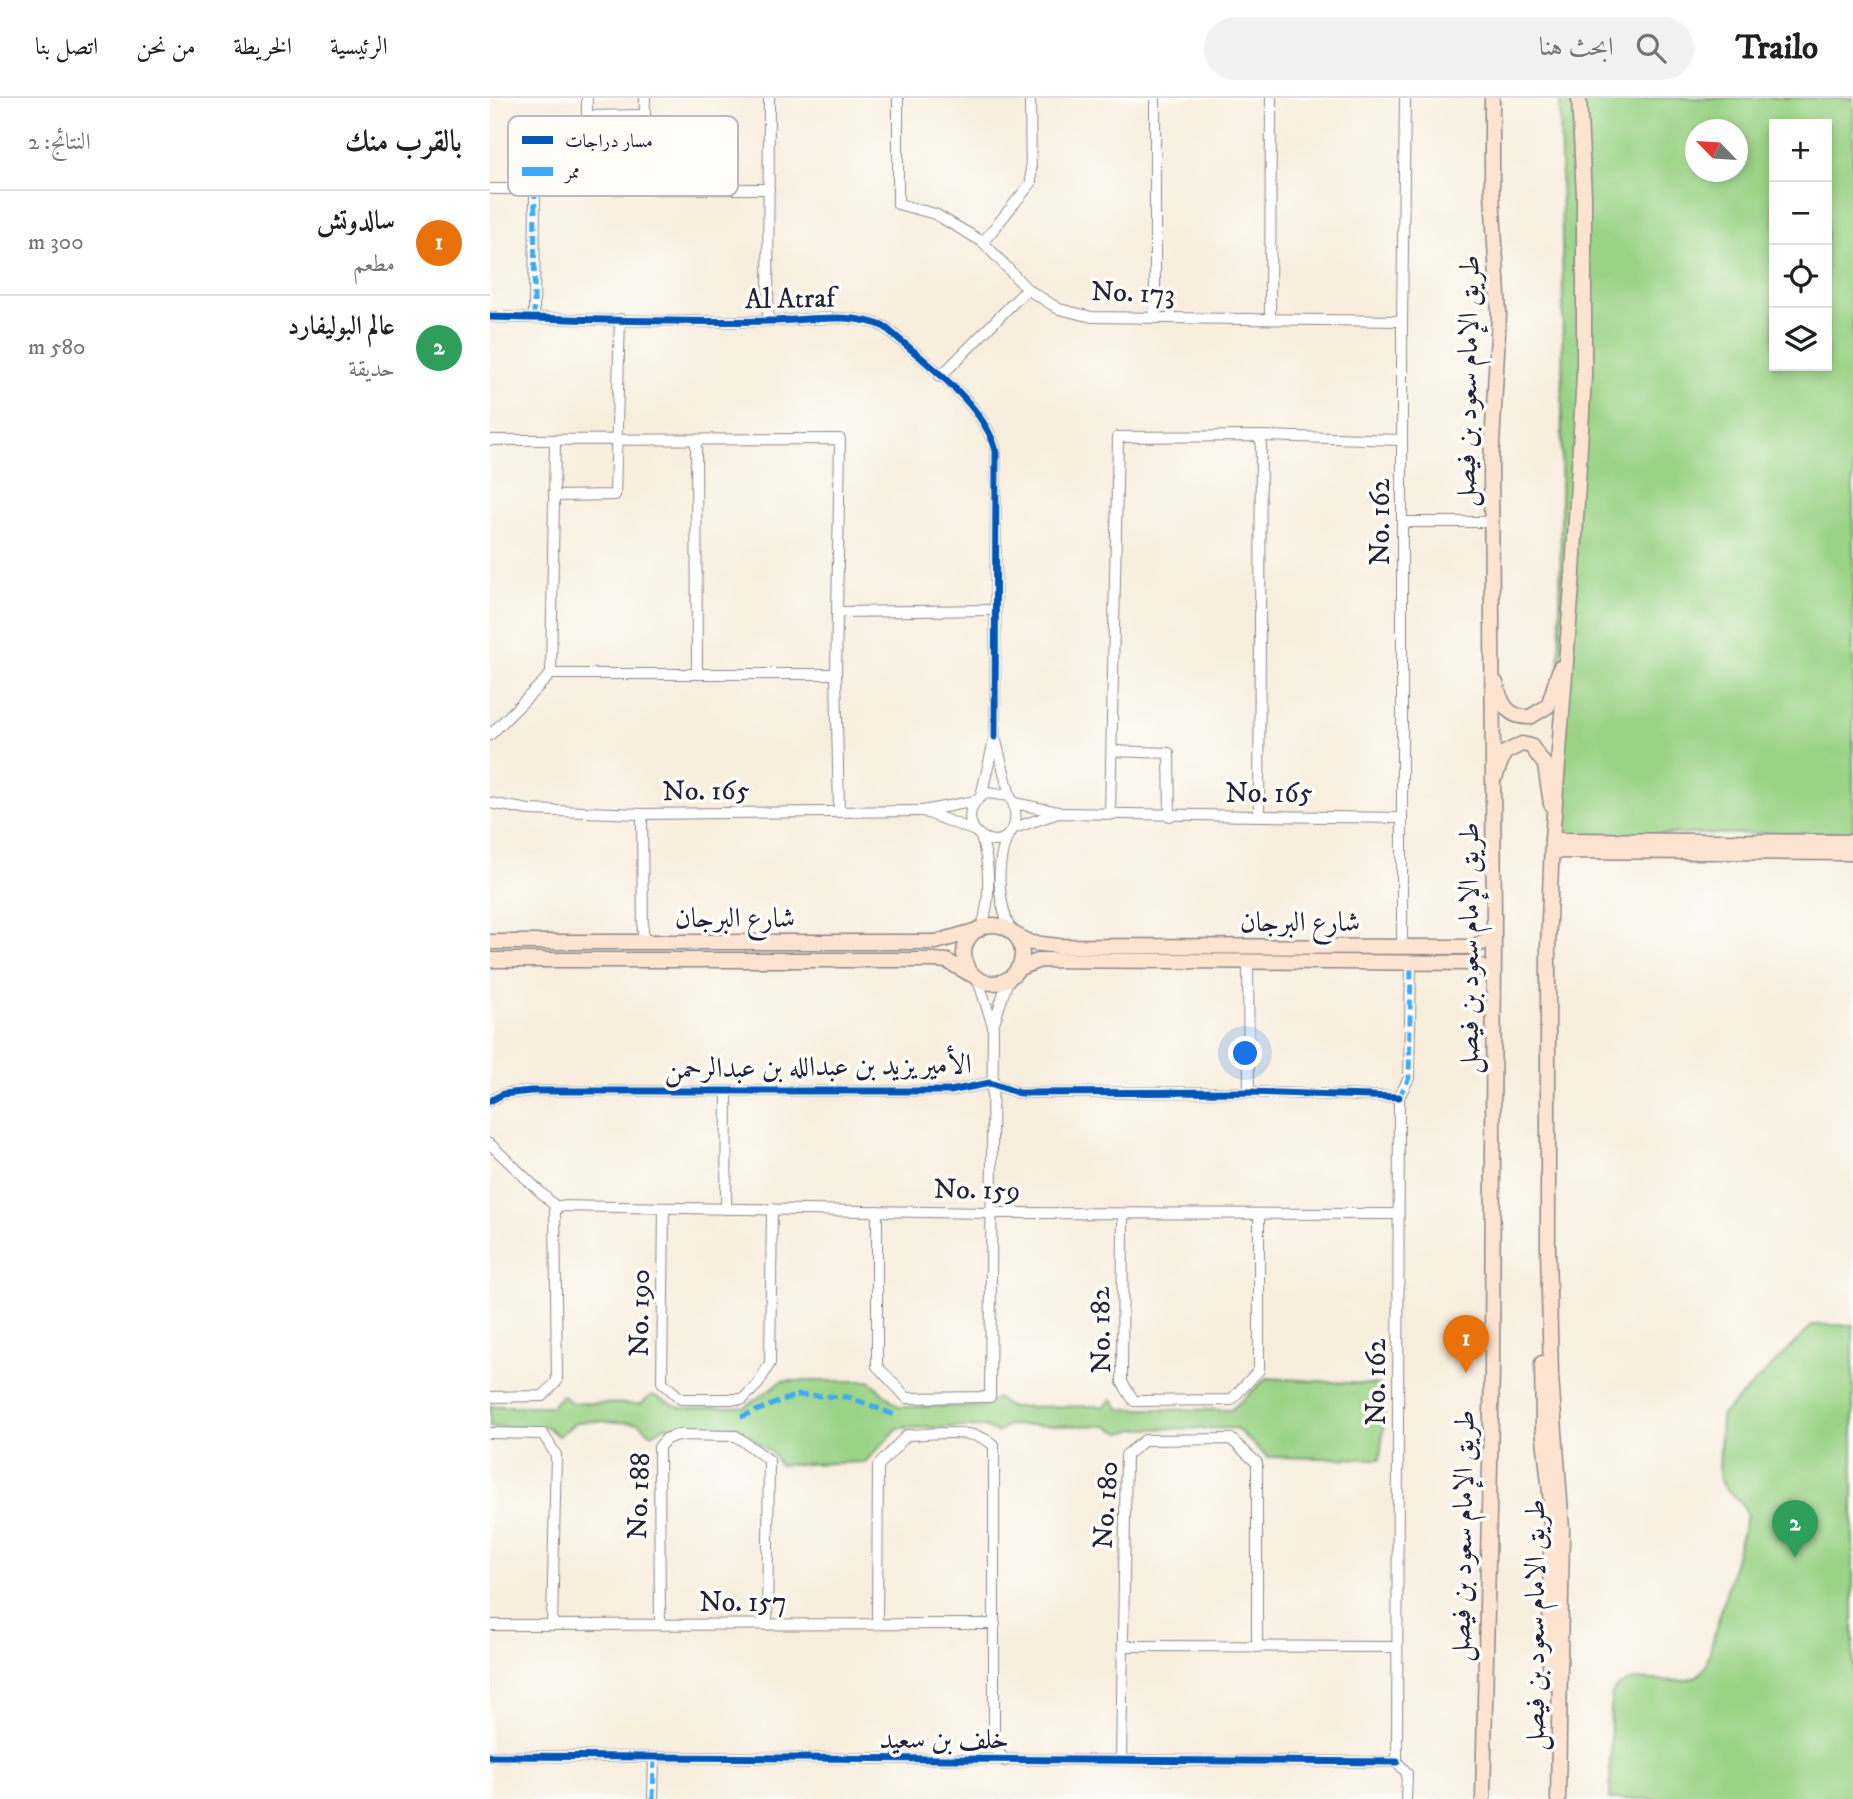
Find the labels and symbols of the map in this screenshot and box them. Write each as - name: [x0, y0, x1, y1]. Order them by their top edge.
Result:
- legend: [508, 116, 738, 196]
- north arrow: [1685, 119, 1748, 182]
- text: مسار دراجات: [565, 130, 653, 153]
- text: ممر: [563, 161, 580, 184]
- street label: طريق الإمام سعود بن فيصل: [1448, 255, 1494, 507]
- street label: No. 173: [1090, 274, 1176, 312]
- street label: Al Atraf: [745, 281, 840, 317]
- street label: No. 162: [1363, 478, 1398, 566]
- street label: No. 165: [662, 773, 750, 809]
- street label: No. 165: [1225, 776, 1313, 811]
- street label: طريق الإمام سعود بن فيصل: [1452, 822, 1493, 1074]
- street label: شارع البرجان: [675, 901, 795, 941]
- street label: شارع البرجان: [1240, 905, 1360, 945]
- your location: [1228, 1036, 1262, 1070]
- street label: الأمير يزيد بن عبدالله بن عبدالرحمن: [664, 1045, 972, 1087]
- street label: No. 159: [933, 1172, 1021, 1208]
- street label: No. 190: [622, 1269, 658, 1357]
- street label: No. 182: [1083, 1286, 1119, 1374]
- pin: 1: [1443, 1315, 1489, 1373]
- street label: No. 162: [1359, 1338, 1394, 1426]
- street label: طريق الإمام سعود بن فيصل: [1443, 1410, 1489, 1662]
- street label: No. 188: [620, 1452, 658, 1540]
- street label: No. 180: [1085, 1460, 1127, 1550]
- street label: طريق الامام سعود بن فيصل: [1518, 1499, 1559, 1751]
- pin: 2: [1772, 1500, 1818, 1558]
- street label: No. 157: [699, 1585, 787, 1620]
- street label: خلف بن سعيد: [879, 1722, 1009, 1757]

